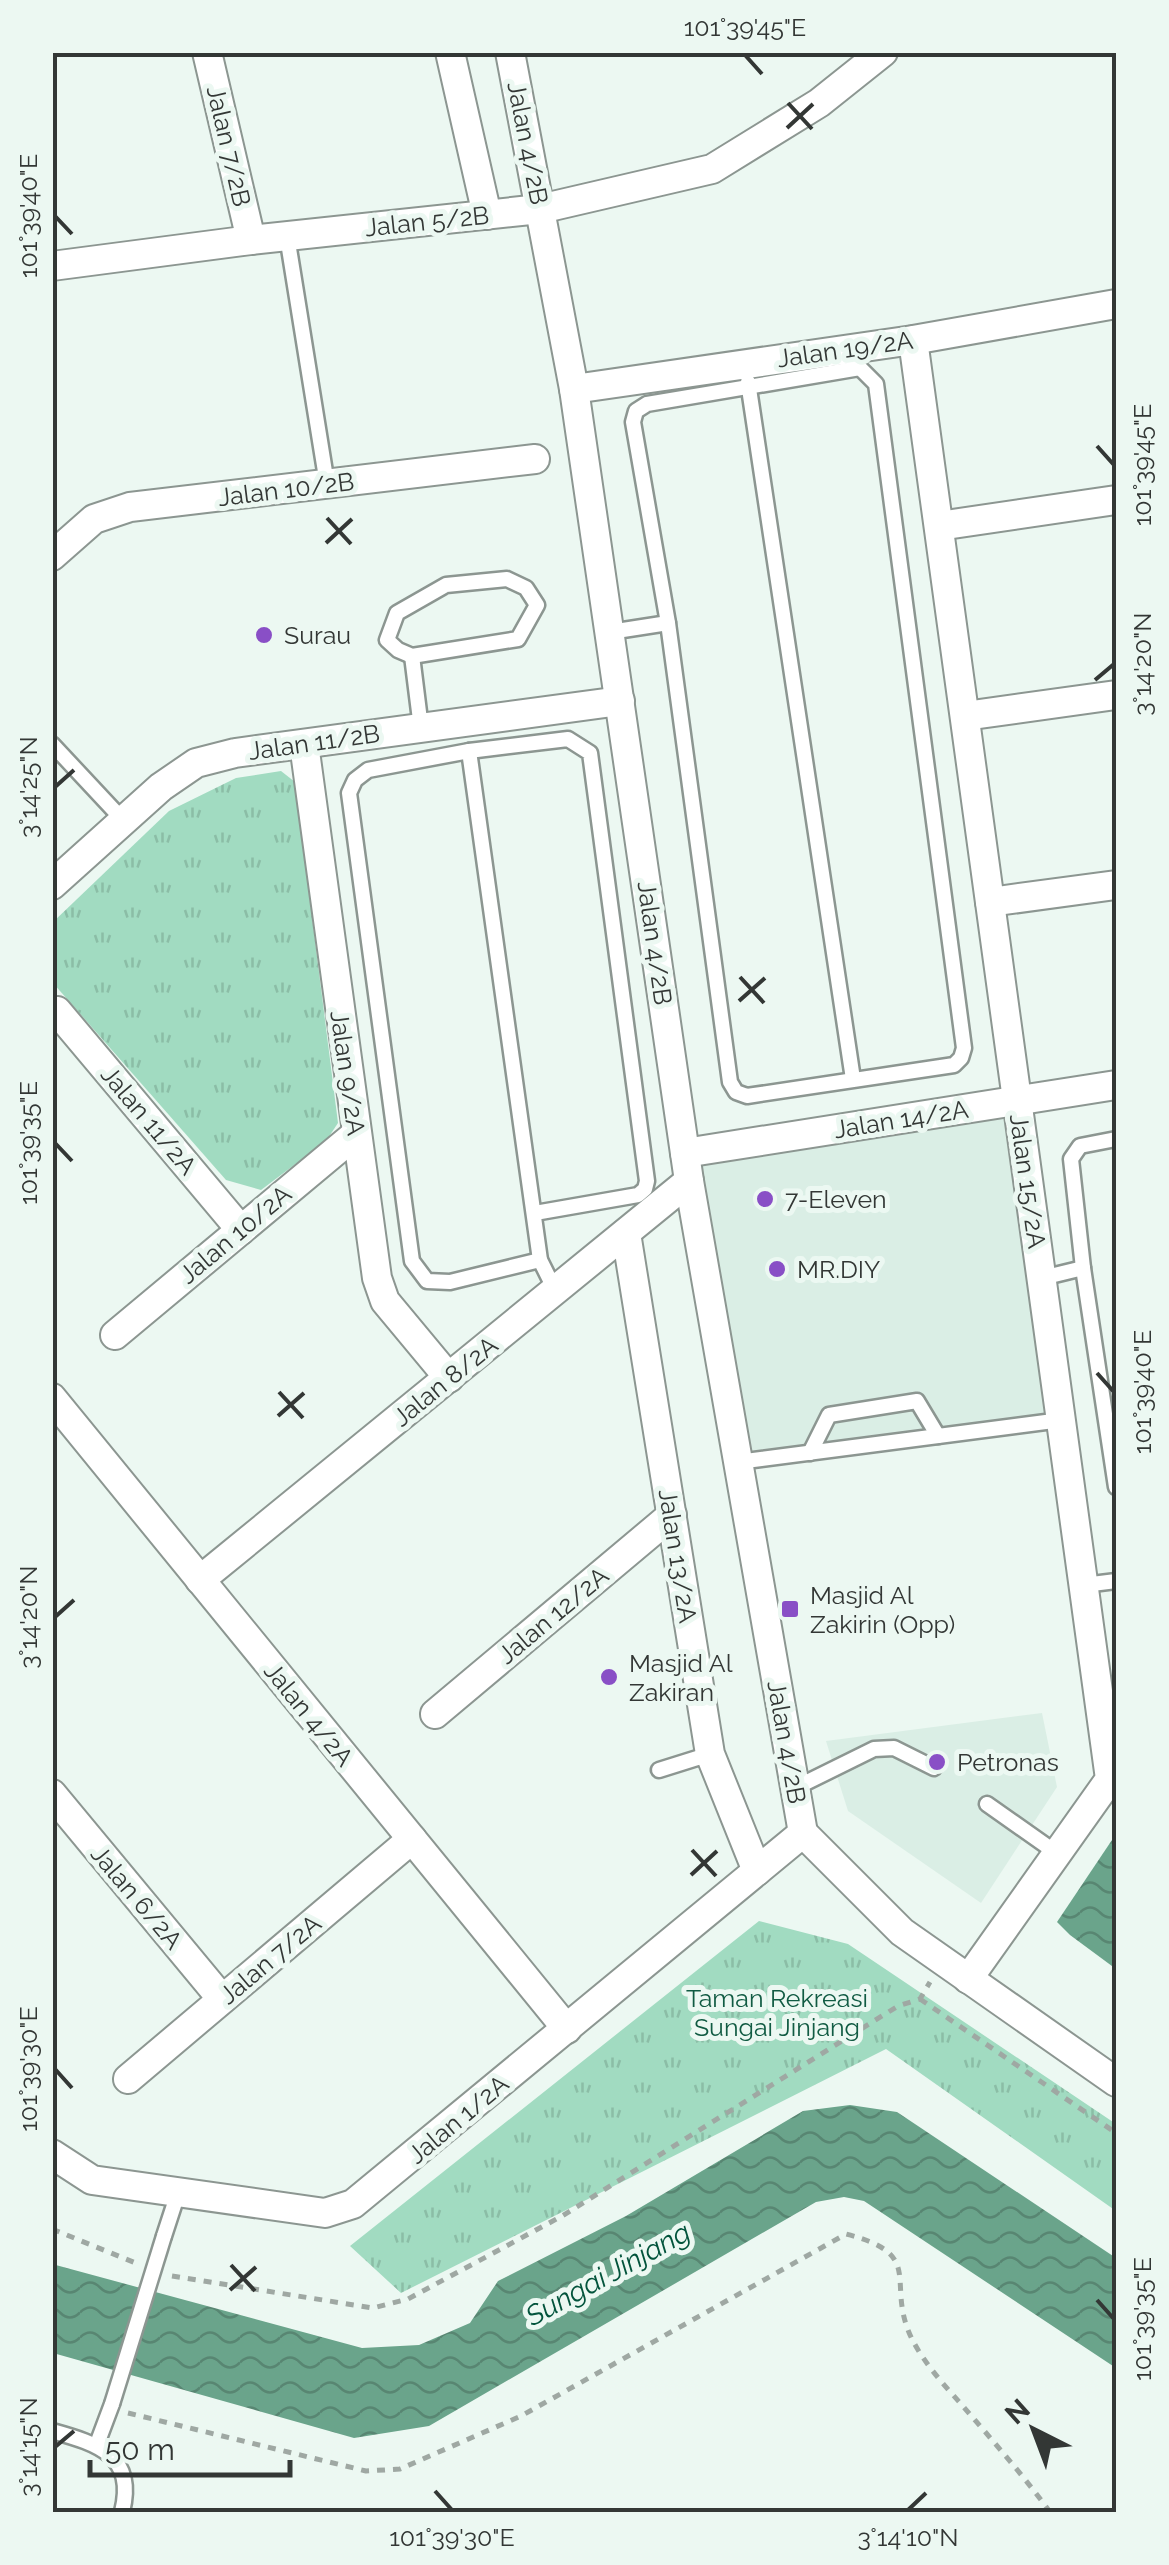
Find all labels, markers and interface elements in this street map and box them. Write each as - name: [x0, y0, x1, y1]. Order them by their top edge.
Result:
- text: 101°39'45"E: [684, 12, 806, 42]
- street label: Jalan 4/2B: [501, 79, 555, 207]
- street label: Jalan 7/2B: [201, 83, 257, 209]
- text: 101°39'40"E: [13, 154, 43, 278]
- street label: Jalan 5/2B: [363, 200, 491, 242]
- street label: Jalan 19/2A: [775, 325, 915, 373]
- text: 101°39'45"E: [1127, 404, 1157, 526]
- street label: Jalan 10/2B: [216, 466, 356, 512]
- text: 3°14'20"N: [1127, 612, 1157, 716]
- place label: Surau: [284, 620, 351, 650]
- marker: Surau: [253, 624, 275, 646]
- street label: Jalan 11/2B: [246, 718, 382, 766]
- text: 3°14'25"N: [13, 736, 43, 838]
- street label: Jalan 4/2B: [631, 879, 679, 1007]
- street label: Jalan 9/2A: [324, 1009, 372, 1138]
- street label: Jalan 11/2A: [95, 1060, 203, 1181]
- text: 101°39'35"E: [13, 1081, 43, 1205]
- street label: Jalan 14/2A: [832, 1094, 970, 1144]
- street label: Jalan 15/2A: [1004, 1112, 1052, 1250]
- street label: Jalan 10/2A: [173, 1178, 297, 1290]
- place label: 7-Eleven: [785, 1184, 887, 1214]
- marker: 7-Eleven: [754, 1188, 776, 1210]
- place label: MR.DIY: [797, 1254, 880, 1284]
- marker: MR.DIY: [766, 1258, 788, 1280]
- street label: Jalan 8/2A: [387, 1330, 504, 1432]
- text: 101°39'40"E: [1127, 1330, 1157, 1454]
- street label: Jalan 13/2A: [653, 1487, 703, 1625]
- street label: Jalan 12/2A: [492, 1560, 614, 1670]
- text: 3°14'20"N: [13, 1565, 43, 1669]
- place label: Masjid Al Zakirin (Opp): [810, 1580, 955, 1639]
- marker: Masjid Al Zakirin (Opp): [779, 1598, 801, 1620]
- place label: Masjid Al Zakiran: [629, 1648, 733, 1707]
- street label: Jalan 4/2A: [258, 1656, 360, 1772]
- marker: Masjid Al Zakiran: [598, 1666, 620, 1688]
- street label: Jalan 4/2B: [761, 1678, 813, 1806]
- place label: Petronas: [957, 1747, 1059, 1777]
- marker: Petronas: [926, 1751, 948, 1773]
- street label: Jalan 6/2A: [85, 1839, 189, 1955]
- street label: Jalan 7/2A: [213, 1908, 327, 2010]
- park label: Taman Rekreasi Sungai Jinjang: [686, 1983, 868, 2042]
- text: 101°39'30"E: [13, 2006, 43, 2132]
- street label: Jalan 1/2A: [402, 2068, 514, 2170]
- water label: Sungai Jinjang: [519, 2215, 696, 2333]
- text: 101°39'35"E: [1127, 2257, 1157, 2381]
- north arrow: [984, 2380, 1084, 2480]
- text: N: [999, 2392, 1037, 2431]
- text: 3°14'15"N: [13, 2397, 43, 2497]
- scale bar: [90, 2415, 290, 2477]
- text: 50 m: [105, 2432, 175, 2467]
- text: 101°39'30"E: [389, 2522, 515, 2552]
- text: 3°14'10"N: [858, 2522, 959, 2552]

